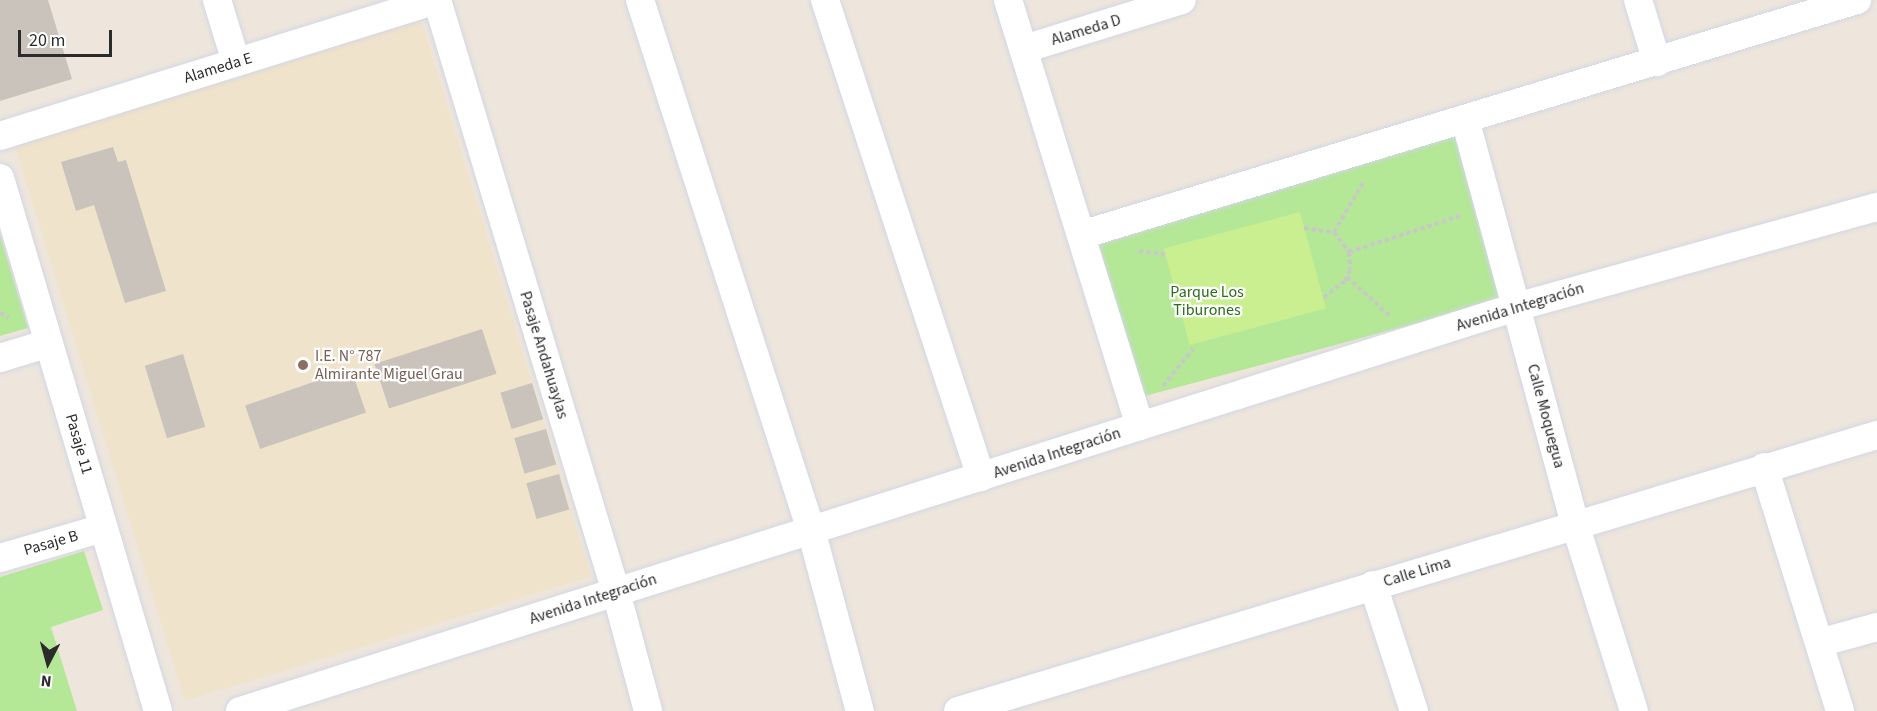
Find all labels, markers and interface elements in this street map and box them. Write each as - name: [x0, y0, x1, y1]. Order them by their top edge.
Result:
- street label: Alameda D: [1049, 10, 1123, 50]
- scale bar: [21, 18, 116, 56]
- text: 20 m: [29, 28, 65, 53]
- street label: Alameda E: [181, 48, 255, 88]
- street label: Avenida Integración: [1454, 278, 1586, 336]
- park label: Parque Los Tiburones: [1170, 282, 1244, 320]
- street label: Pasaje Andahuaylas: [515, 289, 573, 421]
- place label: I.E. N° 787 Almirante Miguel Grau: [315, 346, 463, 384]
- marker: I.E. N° 787 Almirante Miguel Grau: [296, 358, 310, 372]
- street label: Calle Moquegua: [1523, 362, 1569, 470]
- street label: Pasaje 11: [61, 411, 97, 477]
- street label: Avenida Integración: [991, 423, 1123, 483]
- street label: Pasaje B: [22, 526, 80, 560]
- street label: Calle Lima: [1381, 553, 1453, 591]
- street label: Avenida Integración: [527, 569, 659, 629]
- north arrow: [18, 633, 78, 693]
- text: N: [40, 669, 53, 692]

